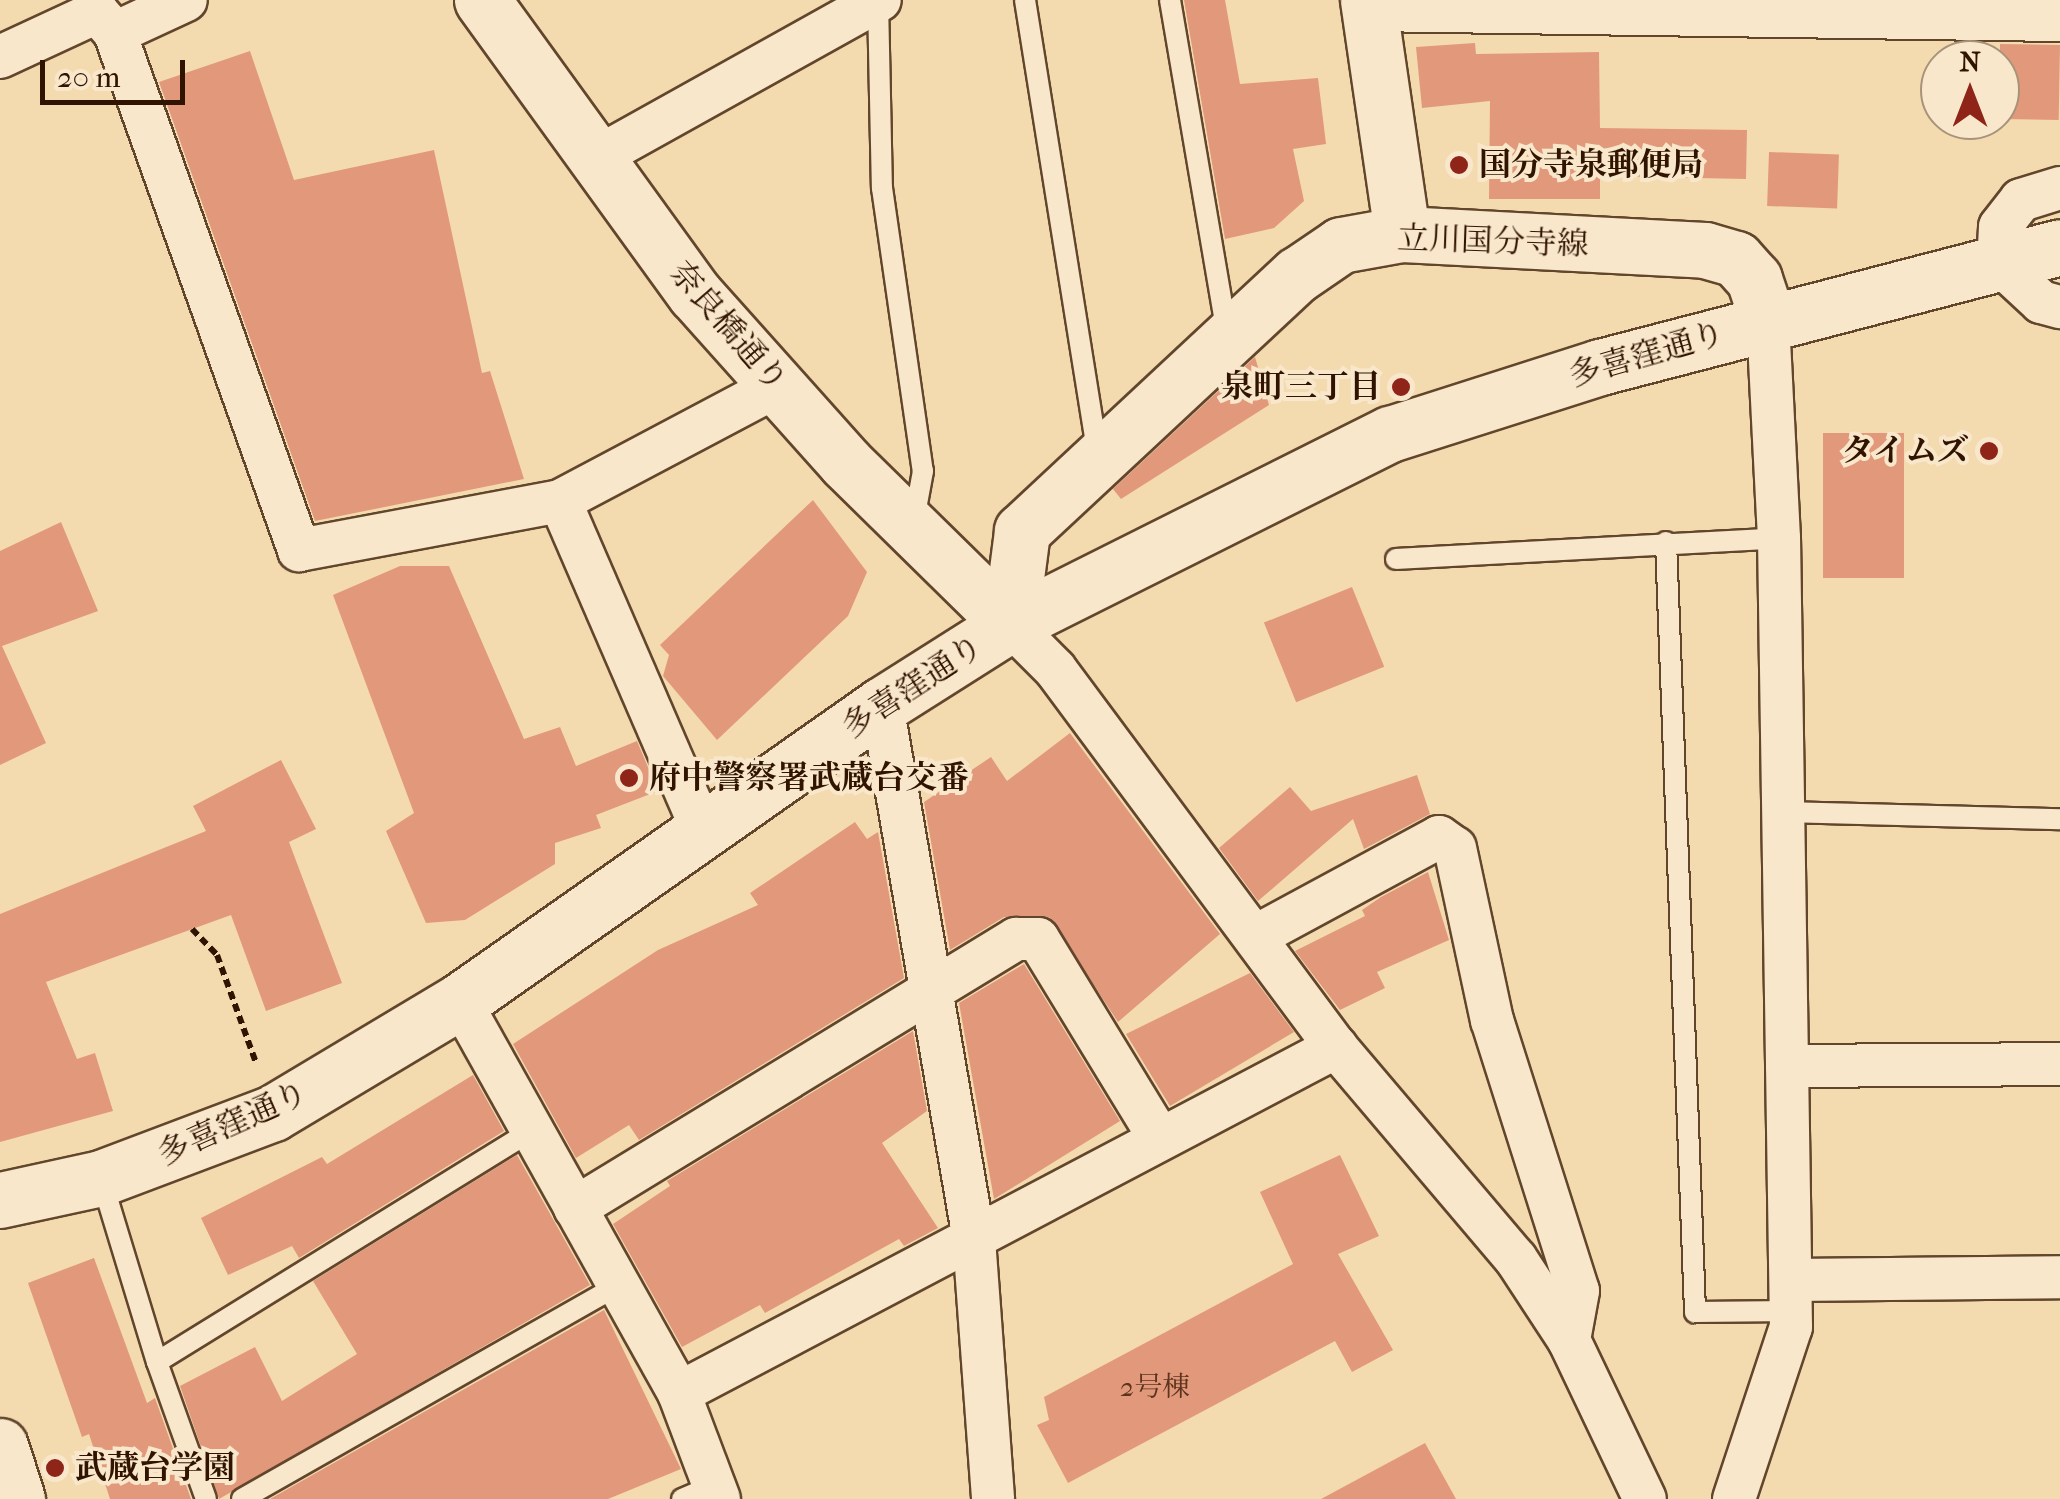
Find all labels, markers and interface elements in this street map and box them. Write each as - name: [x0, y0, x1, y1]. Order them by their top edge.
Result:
- scale bar: [45, 40, 190, 102]
- north arrow: [1920, 40, 2020, 140]
- text: N: [1959, 45, 1981, 78]
- text: 20 m: [57, 60, 120, 95]
- place label: 国分寺泉郵便局: [1479, 146, 1703, 184]
- marker: 国分寺泉郵便局: [1448, 154, 1470, 176]
- street label: 立川国分寺線: [1396, 219, 1590, 265]
- street label: 奈良橋通り: [661, 254, 795, 400]
- street label: 多喜窪通り: [1565, 314, 1729, 396]
- place label: 泉町三丁目: [1221, 368, 1381, 406]
- marker: 泉町三丁目: [1390, 376, 1412, 398]
- place label: タイムズ: [1841, 432, 1969, 470]
- marker: タイムズ: [1978, 440, 2000, 462]
- street label: 多喜窪通り: [835, 627, 991, 747]
- place label: 府中警察署武蔵台交番: [649, 759, 969, 797]
- marker: 府中警察署武蔵台交番: [618, 767, 640, 789]
- street label: 多喜窪通り: [152, 1074, 314, 1174]
- house number: 2号棟: [1120, 1370, 1190, 1404]
- place label: 武蔵台学園: [75, 1449, 235, 1487]
- marker: 武蔵台学園: [44, 1457, 66, 1479]

